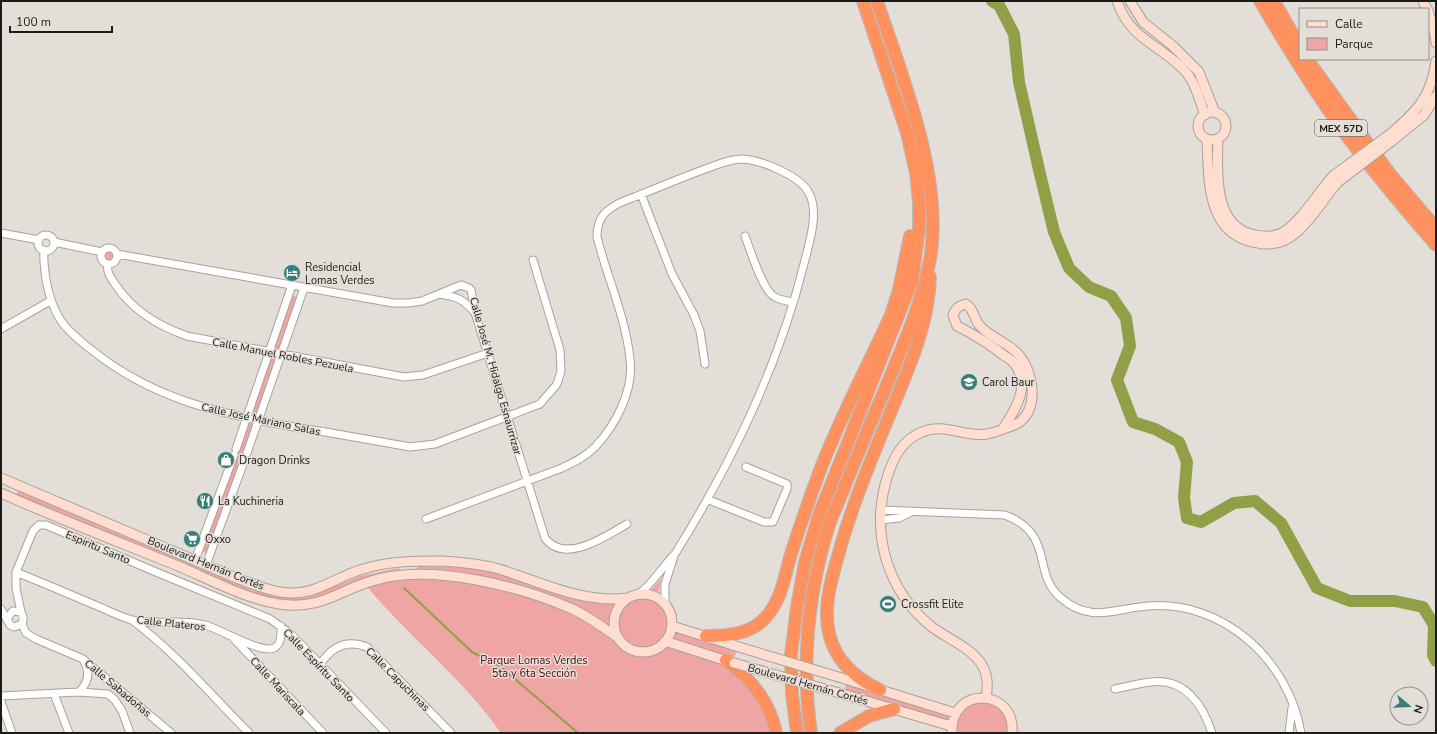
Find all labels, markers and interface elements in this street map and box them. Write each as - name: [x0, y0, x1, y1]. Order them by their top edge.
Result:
- scale bar: [10, 8, 112, 34]
- legend: [1299, 8, 1429, 60]
- text: 100 m: [16, 14, 51, 30]
- text: Calle: [1335, 16, 1363, 32]
- text: Parque: [1335, 36, 1373, 52]
- road number: MEX 57D: [1315, 120, 1367, 136]
- place label: Residencial Lomas Verdes: [305, 260, 375, 288]
- hotel icon: Residencial Lomas Verdes: [282, 263, 302, 283]
- street label: Calle José M. Hidalgo Esnaurrizar: [466, 296, 525, 457]
- street label: Calle Manuel Robles Pezuela: [211, 334, 355, 377]
- school or university icon: Carol Baur: [959, 372, 979, 392]
- place label: Carol Baur: [982, 375, 1035, 390]
- street label: Calle José Mariano Salas: [200, 400, 322, 439]
- shop icon: Dragon Drinks: [216, 450, 236, 470]
- place label: Dragon Drinks: [239, 453, 310, 468]
- restaurant icon: La Kuchineria: [195, 491, 215, 511]
- place label: La Kuchineria: [218, 494, 284, 509]
- street label: Espiritu Santo: [63, 527, 132, 568]
- supermarket icon: Oxxo: [182, 529, 202, 549]
- place label: Oxxo: [205, 532, 231, 547]
- street label: Boulevard Hernán Cortés: [145, 533, 266, 594]
- sports icon: Crossfit Elite: [878, 594, 898, 614]
- place label: Crossfit Elite: [901, 597, 964, 612]
- street label: Calle Plateros: [136, 612, 206, 635]
- street label: Calle Espíritu Santo: [280, 625, 358, 705]
- street label: Calle Capuchinas: [362, 644, 433, 715]
- park label: Parque Lomas Verdes 5ta y 6ta Sección: [480, 653, 588, 681]
- street label: Calle Mariscala: [247, 654, 309, 719]
- street label: Calle Sabadoñas: [81, 656, 154, 721]
- street label: Boulevard Hernán Cortés: [746, 660, 870, 709]
- north arrow: [1389, 686, 1429, 726]
- text: N: [1410, 703, 1426, 715]

